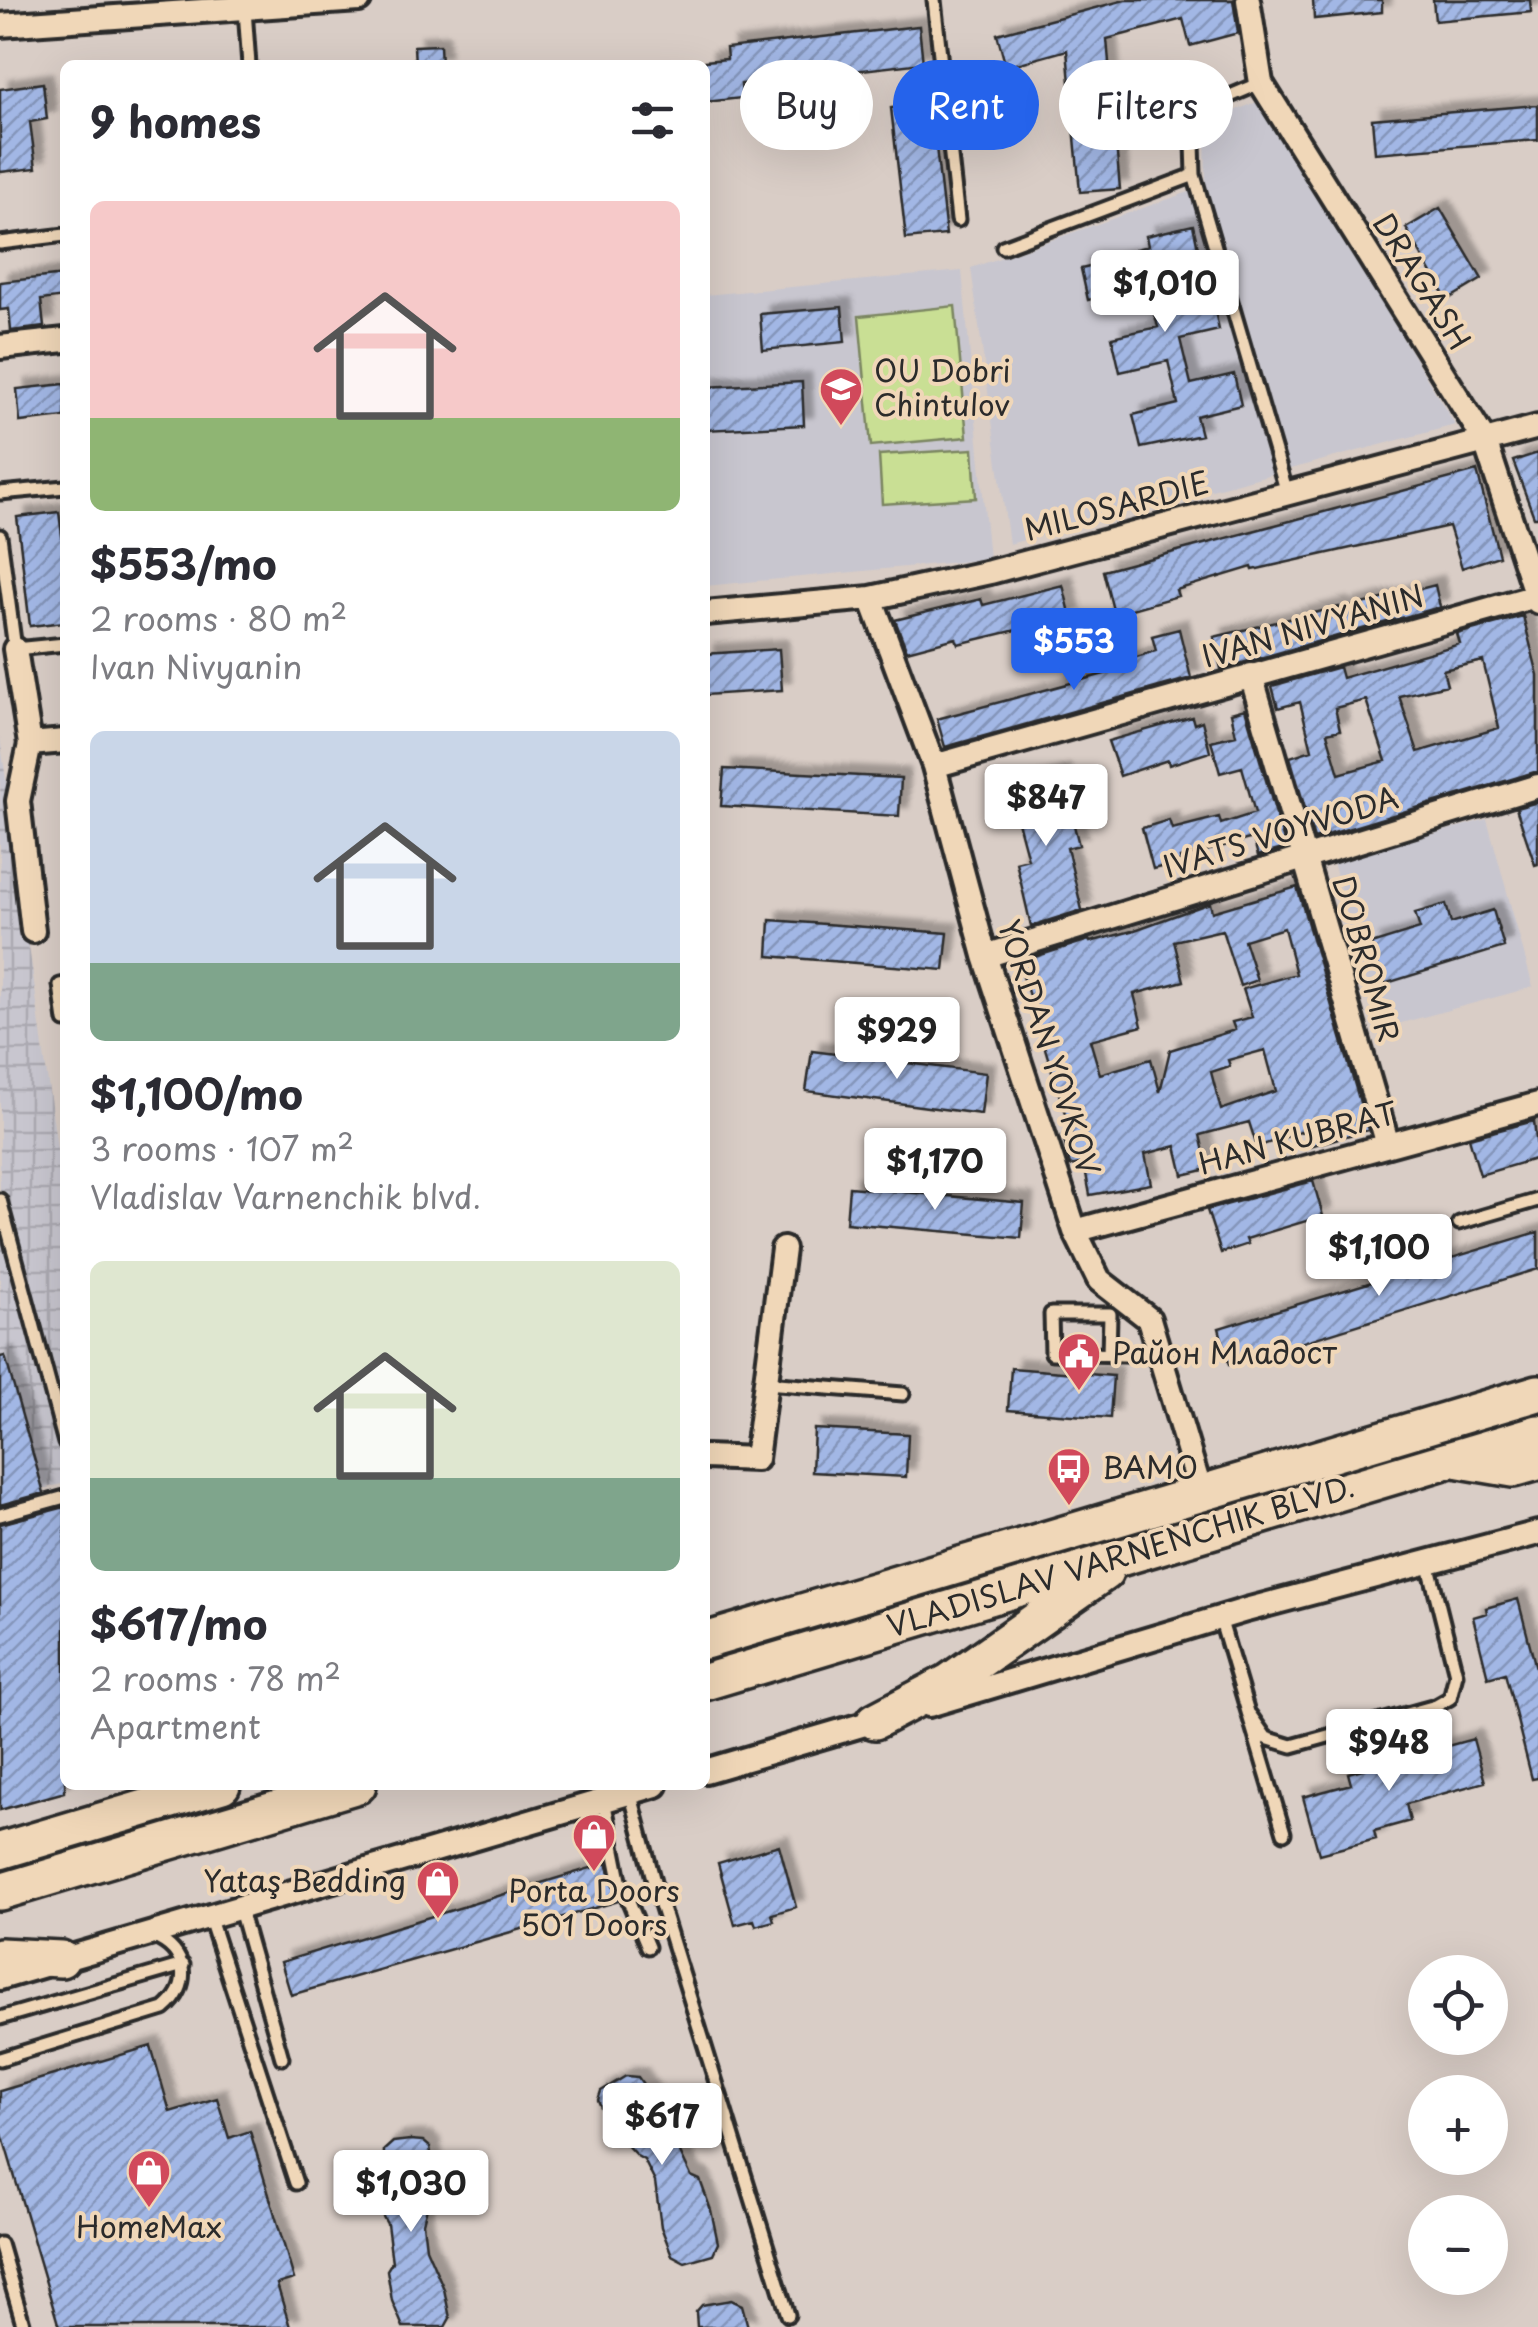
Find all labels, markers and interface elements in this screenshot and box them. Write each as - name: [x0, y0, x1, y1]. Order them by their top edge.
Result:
- chip: Buy: [740, 60, 873, 150]
- chip: Rent: [893, 60, 1039, 150]
- chip: Filters: [1059, 60, 1233, 150]
- text: 9 homes: [90, 89, 261, 152]
- icon: filters: [625, 93, 680, 148]
- street label: DRAGASH: [1363, 203, 1483, 358]
- pin: $1,010: [1084, 250, 1246, 335]
- text: $1,010: [1113, 258, 1217, 306]
- icon: home: [295, 266, 475, 446]
- place label: OU Dobri Chintulov: [874, 347, 1011, 426]
- school or university icon: OU Dobri Chintulov: [818, 366, 864, 427]
- street label: MILOSARDIE: [1019, 458, 1214, 551]
- text: $553/mo: [90, 531, 277, 594]
- street label: IVAN NIVYANIN: [1196, 571, 1428, 678]
- text: 2 rooms · 80 m²: [90, 594, 347, 642]
- pin: $553: [1015, 608, 1133, 693]
- text: $553: [1033, 616, 1115, 664]
- text: Ivan Nivyanin: [90, 642, 302, 690]
- pin: $847: [987, 764, 1105, 849]
- text: $847: [1007, 772, 1085, 820]
- street label: IVATS VOYVODA: [1157, 773, 1403, 888]
- icon: home: [295, 796, 475, 976]
- street label: DOBROMIR: [1322, 870, 1413, 1047]
- street label: YORDAN YOVKOV: [988, 913, 1113, 1181]
- pin: $929: [838, 997, 956, 1082]
- text: $929: [857, 1005, 937, 1053]
- text: $1,100/mo: [90, 1061, 303, 1124]
- street label: HAN KUBRAT: [1193, 1088, 1402, 1185]
- text: 3 rooms · 107 m²: [90, 1124, 354, 1172]
- pin: $1,170: [854, 1128, 1016, 1213]
- text: $1,170: [886, 1136, 984, 1184]
- text: Vladislav Varnenchik blvd.: [90, 1172, 481, 1220]
- pin: $1,100: [1298, 1214, 1460, 1299]
- text: $1,100: [1328, 1222, 1430, 1270]
- icon: home: [295, 1326, 475, 1506]
- place label: Район Младост: [1112, 1329, 1337, 1374]
- public building icon: Район Младост: [1056, 1331, 1102, 1392]
- place label: ВАМО: [1102, 1444, 1198, 1489]
- bus stop icon: ВАМО: [1046, 1446, 1092, 1507]
- street label: VLADISLAV VARNENCHIK BLVD.: [881, 1462, 1359, 1647]
- text: $617/mo: [90, 1591, 267, 1654]
- text: 2 rooms · 78 m²: [90, 1654, 341, 1702]
- text: Apartment: [90, 1702, 261, 1750]
- pin: $948: [1330, 1709, 1448, 1794]
- text: $948: [1348, 1717, 1430, 1765]
- shop icon: Porta Doors 501 Doors: [571, 1812, 617, 1873]
- place label: Yataş Bedding: [203, 1857, 406, 1902]
- shop icon: Yataş Bedding: [415, 1859, 461, 1920]
- place label: Porta Doors 501 Doors: [508, 1867, 680, 1946]
- map controls: [1408, 1955, 1508, 2295]
- button: locate: [1408, 1955, 1508, 2055]
- button: +: [1408, 2075, 1508, 2175]
- pin: $617: [603, 2083, 721, 2168]
- text: $617: [625, 2091, 699, 2139]
- shop icon: HomeMax: [126, 2148, 172, 2209]
- pin: $1,030: [330, 2150, 492, 2235]
- text: $1,030: [355, 2158, 467, 2206]
- button: −: [1408, 2195, 1508, 2295]
- place label: HomeMax: [76, 2203, 222, 2248]

